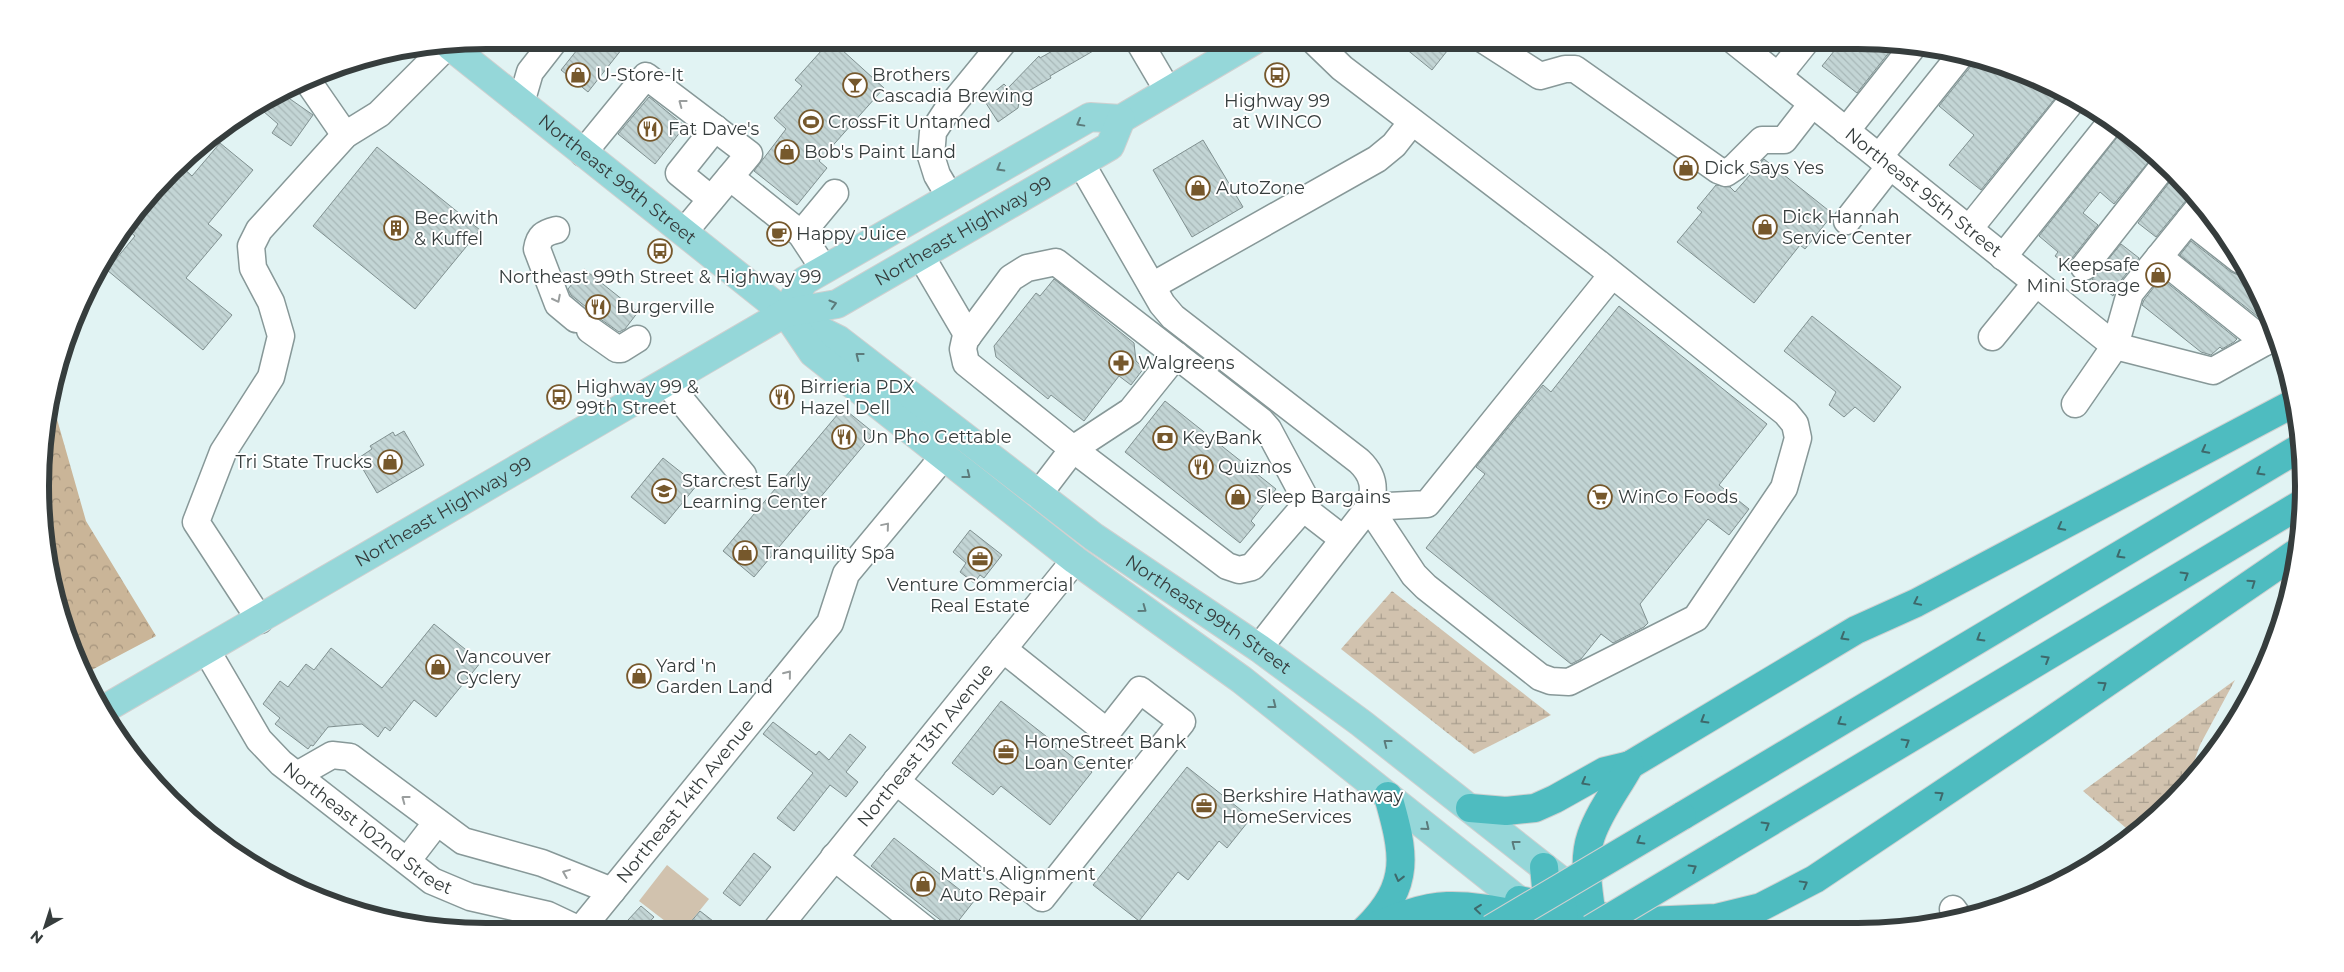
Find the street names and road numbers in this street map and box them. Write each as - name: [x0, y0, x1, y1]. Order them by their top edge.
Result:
- street label: Northeast 99th Street: [534, 110, 701, 249]
- street label: Northeast 95th Street: [1841, 123, 2006, 262]
- street label: Northeast Highway 99: [871, 171, 1056, 291]
- street label: Northeast Highway 99: [351, 452, 536, 572]
- street label: Northeast 99th Street: [1121, 550, 1295, 679]
- street label: Northeast 13th Avenue: [853, 659, 998, 831]
- street label: Northeast 14th Avenue: [612, 714, 759, 888]
- street label: Northeast 102nd Street: [279, 758, 456, 899]

